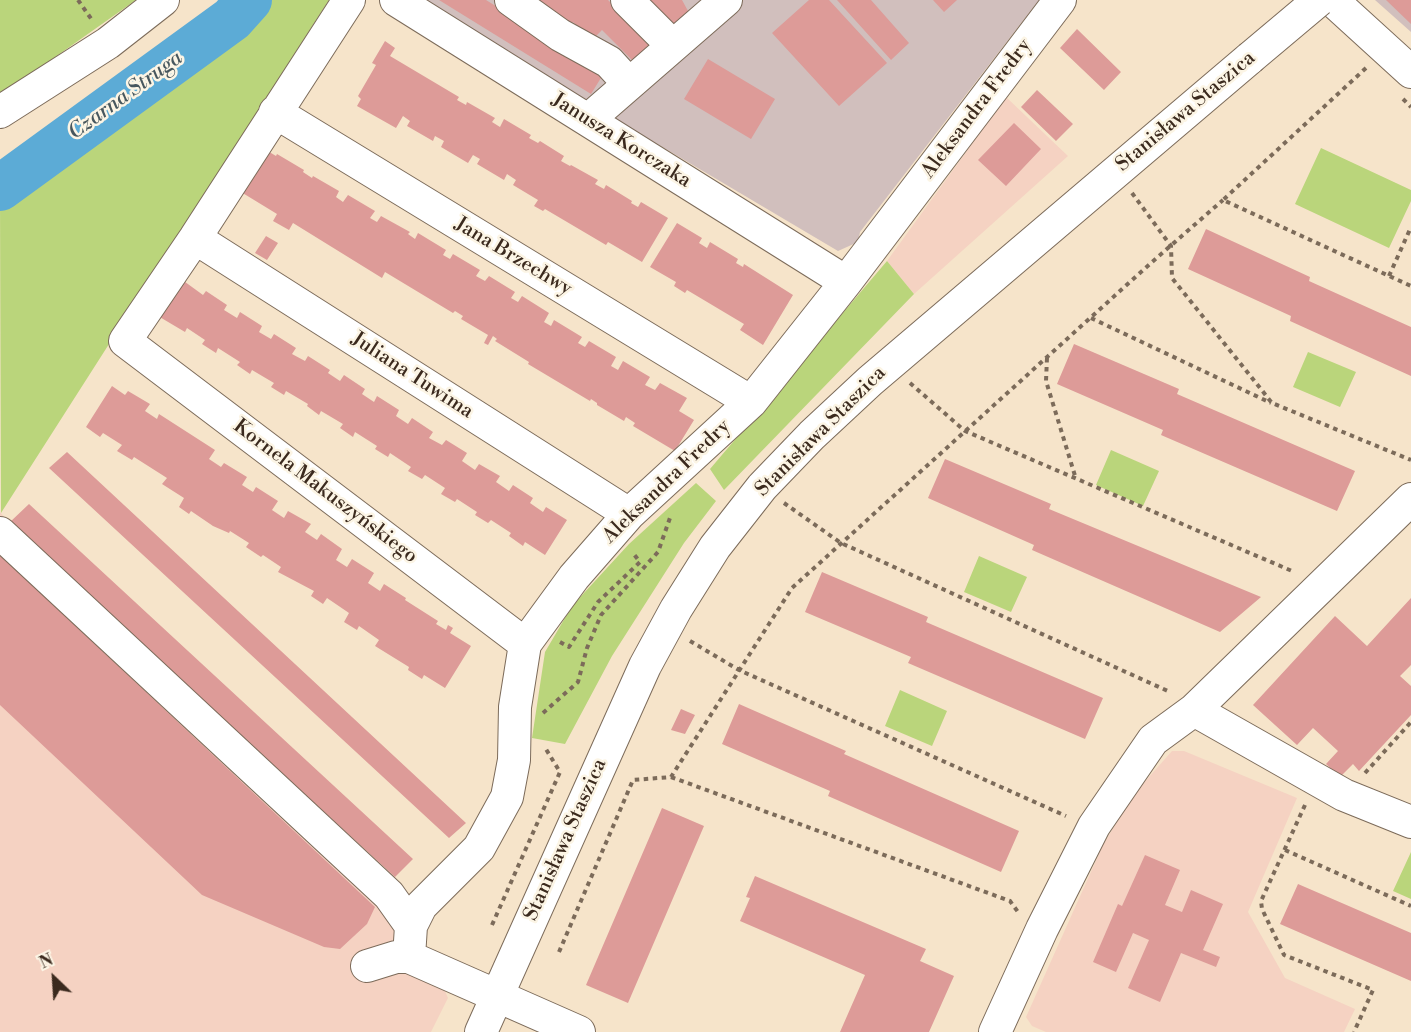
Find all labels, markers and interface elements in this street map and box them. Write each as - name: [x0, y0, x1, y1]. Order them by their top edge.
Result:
- street label: Aleksandra Fredry: [917, 35, 1037, 183]
- water label: Czarna Struga: [64, 46, 188, 146]
- street label: Stanisława Staszica: [1111, 47, 1261, 177]
- street label: Janusza Korczaka: [547, 89, 695, 193]
- street label: Jana Brzechwy: [450, 213, 576, 301]
- street label: Juliana Tuwima: [347, 328, 477, 424]
- street label: Stanisława Staszica: [751, 362, 891, 502]
- street label: Kornela Makuszyńskiego: [228, 415, 422, 569]
- street label: Aleksandra Fredry: [598, 415, 736, 549]
- street label: Stanisława Staszica: [520, 755, 612, 925]
- north arrow: [24, 948, 84, 1008]
- text: N: [36, 950, 56, 973]

